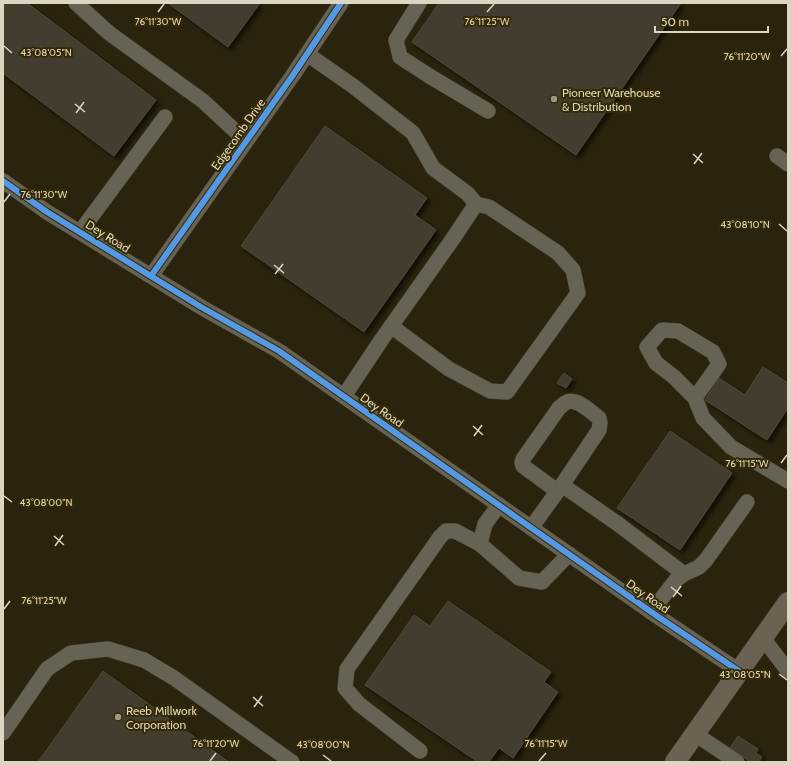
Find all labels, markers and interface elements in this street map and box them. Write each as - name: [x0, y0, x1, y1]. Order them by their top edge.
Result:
- scale bar: [655, 8, 768, 34]
- text: 50 m: [661, 14, 689, 29]
- text: 76°11'30"W: [135, 15, 182, 28]
- text: 76°11'25"W: [465, 15, 510, 28]
- text: 43°08'05"N: [20, 46, 72, 59]
- text: 76°11'20"W: [724, 50, 771, 63]
- place label: Pioneer Warehouse & Distribution: [562, 85, 660, 114]
- marker: Pioneer Warehouse & Distribution: [549, 94, 559, 104]
- street label: Edgecomb Drive: [208, 95, 268, 173]
- text: 76°11'30"W: [21, 188, 68, 201]
- street label: Dey Road: [83, 217, 133, 255]
- text: 43°08'10"N: [720, 218, 770, 231]
- street label: Dey Road: [357, 390, 407, 430]
- text: 76°11'15"W: [726, 457, 769, 470]
- text: 43°08'00"N: [19, 496, 73, 509]
- street label: Dey Road: [623, 576, 673, 616]
- text: 76°11'25"W: [22, 594, 67, 607]
- text: 43°08'05"N: [719, 668, 771, 681]
- place label: Reeb Millwork Corporation: [126, 703, 197, 732]
- marker: Reeb Millwork Corporation: [113, 712, 123, 722]
- text: 76°11'20"W: [193, 737, 240, 750]
- text: 76°11'15"W: [525, 737, 568, 750]
- text: 43°08'00"N: [296, 738, 350, 751]

